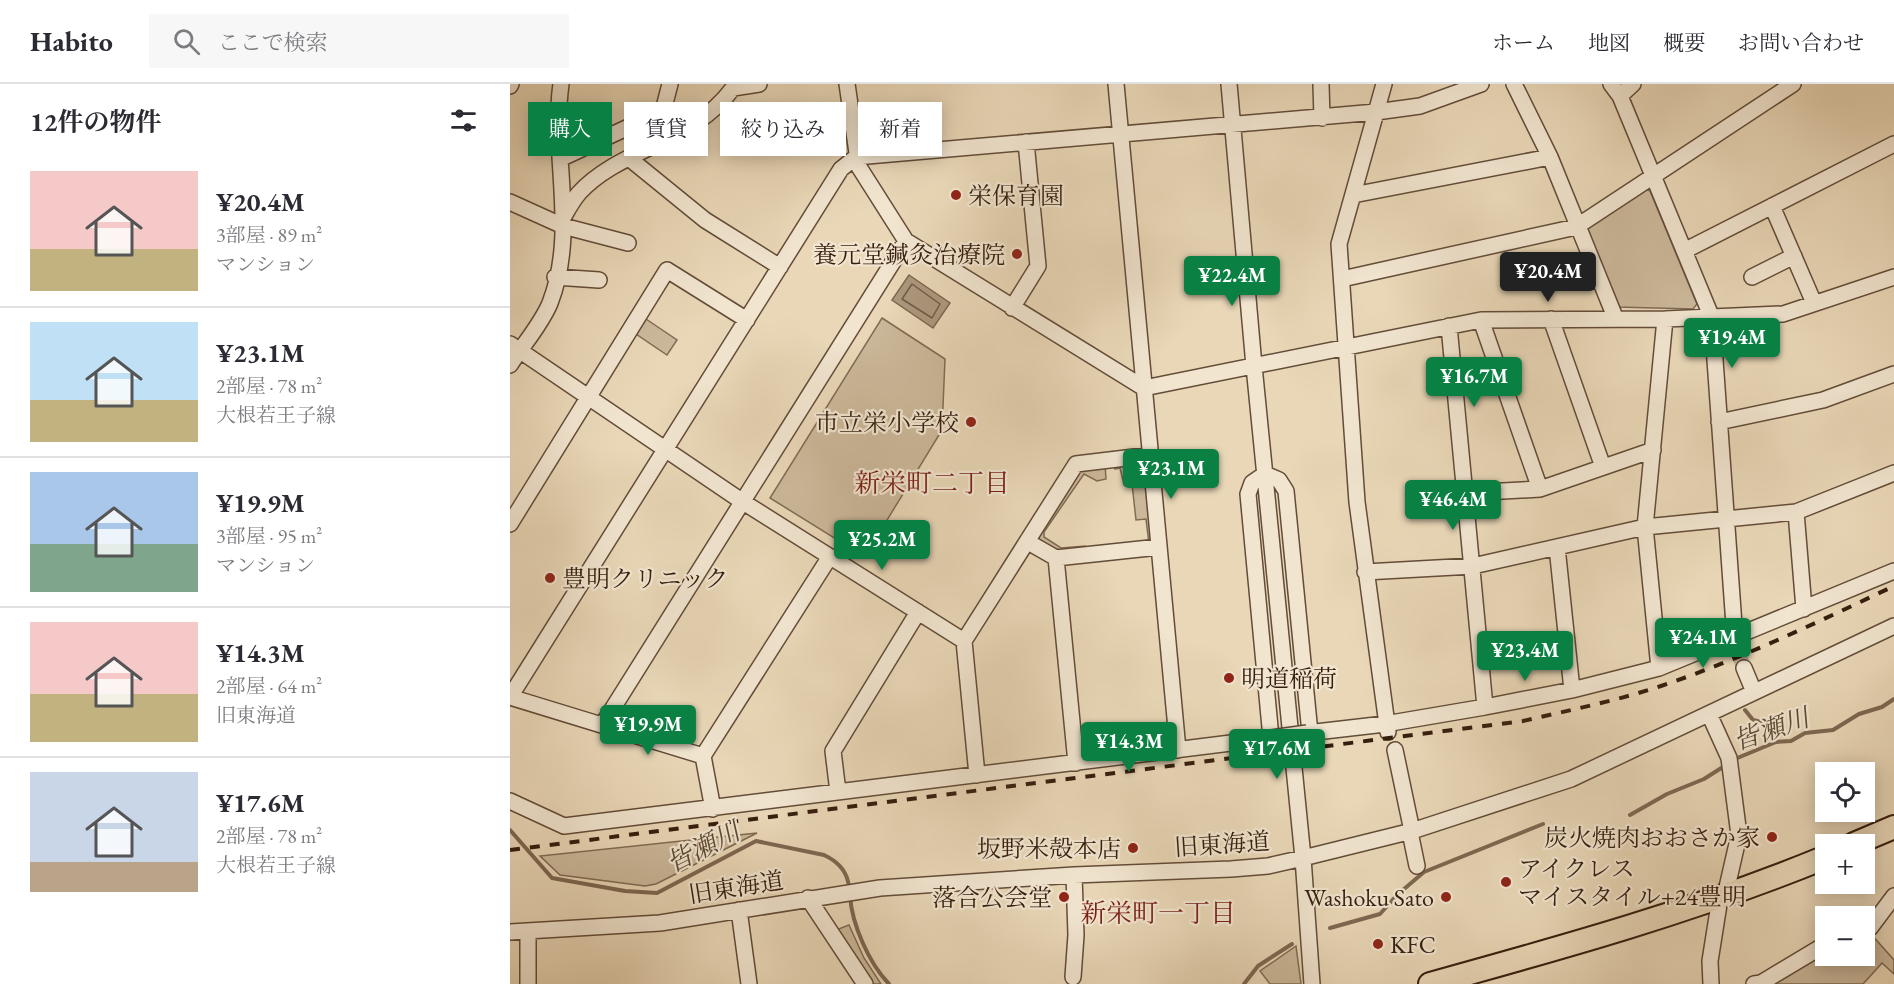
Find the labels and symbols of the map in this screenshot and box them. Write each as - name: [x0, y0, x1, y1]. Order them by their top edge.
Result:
- place label: 栄保育園: [968, 180, 1064, 211]
- marker: 栄保育園: [949, 188, 963, 202]
- place label: 養元堂鍼灸治療院: [813, 239, 1005, 270]
- marker: 養元堂鍼灸治療院: [1010, 247, 1024, 261]
- pin: ¥20.4M: [1499, 252, 1597, 303]
- pin: ¥22.4M: [1183, 256, 1281, 307]
- pin: ¥19.4M: [1683, 318, 1781, 369]
- pin: ¥16.7M: [1425, 357, 1523, 408]
- place label: 市立栄小学校: [815, 407, 959, 438]
- marker: 市立栄小学校: [964, 415, 978, 429]
- pin: ¥23.1M: [1122, 449, 1220, 500]
- district label: 新栄町二丁目: [854, 466, 1010, 500]
- pin: ¥46.4M: [1404, 480, 1502, 531]
- pin: ¥25.2M: [833, 520, 931, 571]
- place label: 豊明クリニック: [562, 563, 729, 594]
- marker: 豊明クリニック: [543, 571, 557, 585]
- pin: ¥24.1M: [1654, 618, 1752, 669]
- pin: ¥23.4M: [1476, 631, 1574, 682]
- place label: 明道稲荷: [1241, 663, 1337, 694]
- marker: 明道稲荷: [1222, 671, 1236, 685]
- water label: 皆瀬川: [1729, 699, 1816, 758]
- pin: ¥19.9M: [599, 705, 697, 756]
- pin: ¥14.3M: [1080, 722, 1178, 773]
- pin: ¥17.6M: [1228, 729, 1326, 780]
- water label: 皆瀬川: [661, 813, 748, 880]
- place label: 炭火焼肉おおさか家: [1544, 822, 1760, 853]
- street label: 旧東海道: [1173, 825, 1271, 863]
- marker: 炭火焼肉おおさか家: [1765, 830, 1779, 844]
- place label: 坂野米殻本店: [977, 833, 1121, 864]
- marker: 坂野米殻本店: [1126, 841, 1140, 855]
- place label: アイクレス マイスタイル+24豊明: [1518, 853, 1746, 912]
- street label: 旧東海道: [686, 864, 786, 910]
- marker: アイクレス マイスタイル+24豊明: [1499, 875, 1513, 889]
- place label: 落合公会堂: [932, 882, 1052, 913]
- place label: Washoku Sato: [1304, 882, 1434, 913]
- marker: 落合公会堂: [1057, 890, 1071, 904]
- marker: Washoku Sato: [1439, 890, 1453, 904]
- district label: 新栄町一丁目: [1080, 896, 1236, 930]
- place label: KFC: [1390, 929, 1436, 960]
- marker: KFC: [1371, 937, 1385, 951]

